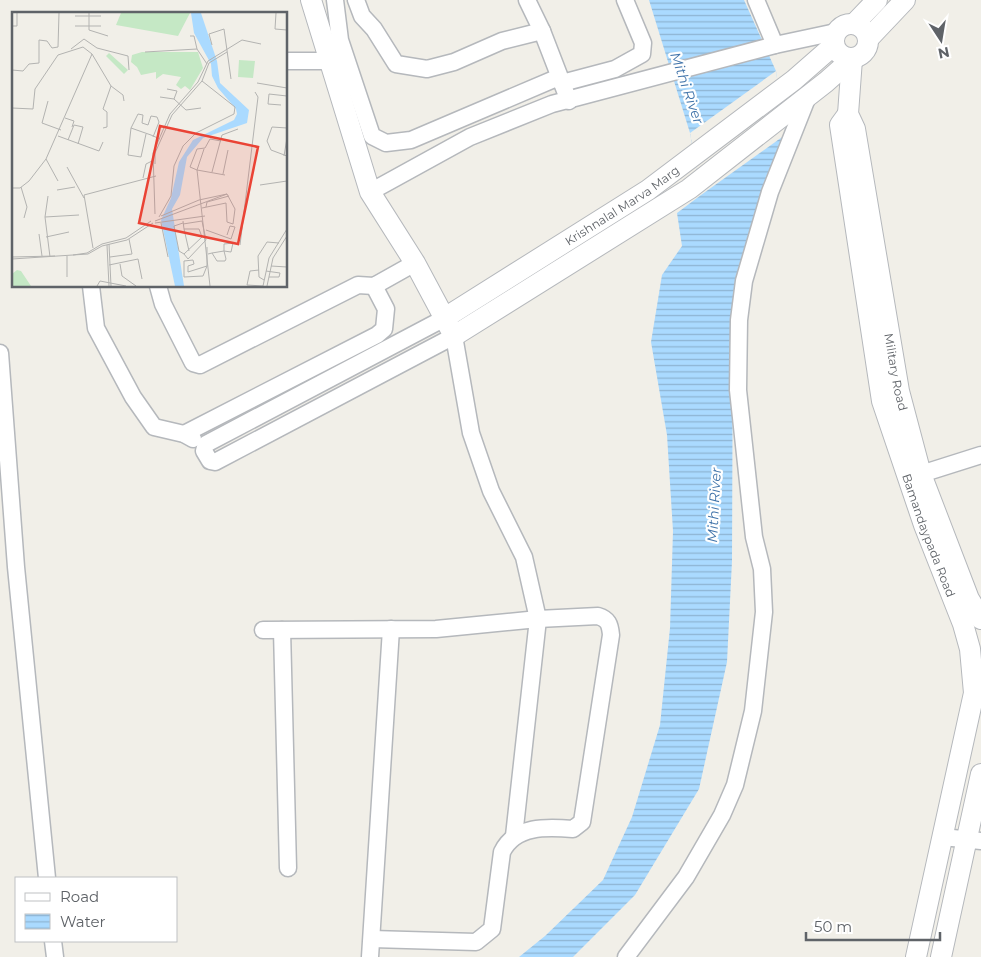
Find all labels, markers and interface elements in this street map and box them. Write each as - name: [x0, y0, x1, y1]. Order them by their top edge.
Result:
- inset map: [12, 12, 288, 288]
- north arrow: [916, 15, 966, 65]
- text: N: [936, 43, 951, 63]
- water label: Mithi River: [666, 50, 708, 127]
- street label: Krishnalal Marva Marg: [562, 162, 682, 248]
- street label: Military Road: [882, 332, 911, 412]
- water label: Mithi River: [703, 467, 725, 543]
- street label: Bamandaypada Road: [900, 471, 959, 599]
- legend: [15, 877, 178, 942]
- text: Road: [60, 887, 99, 906]
- scale bar: [806, 910, 940, 942]
- text: Water: [60, 912, 106, 931]
- text: 50 m: [814, 917, 852, 936]

